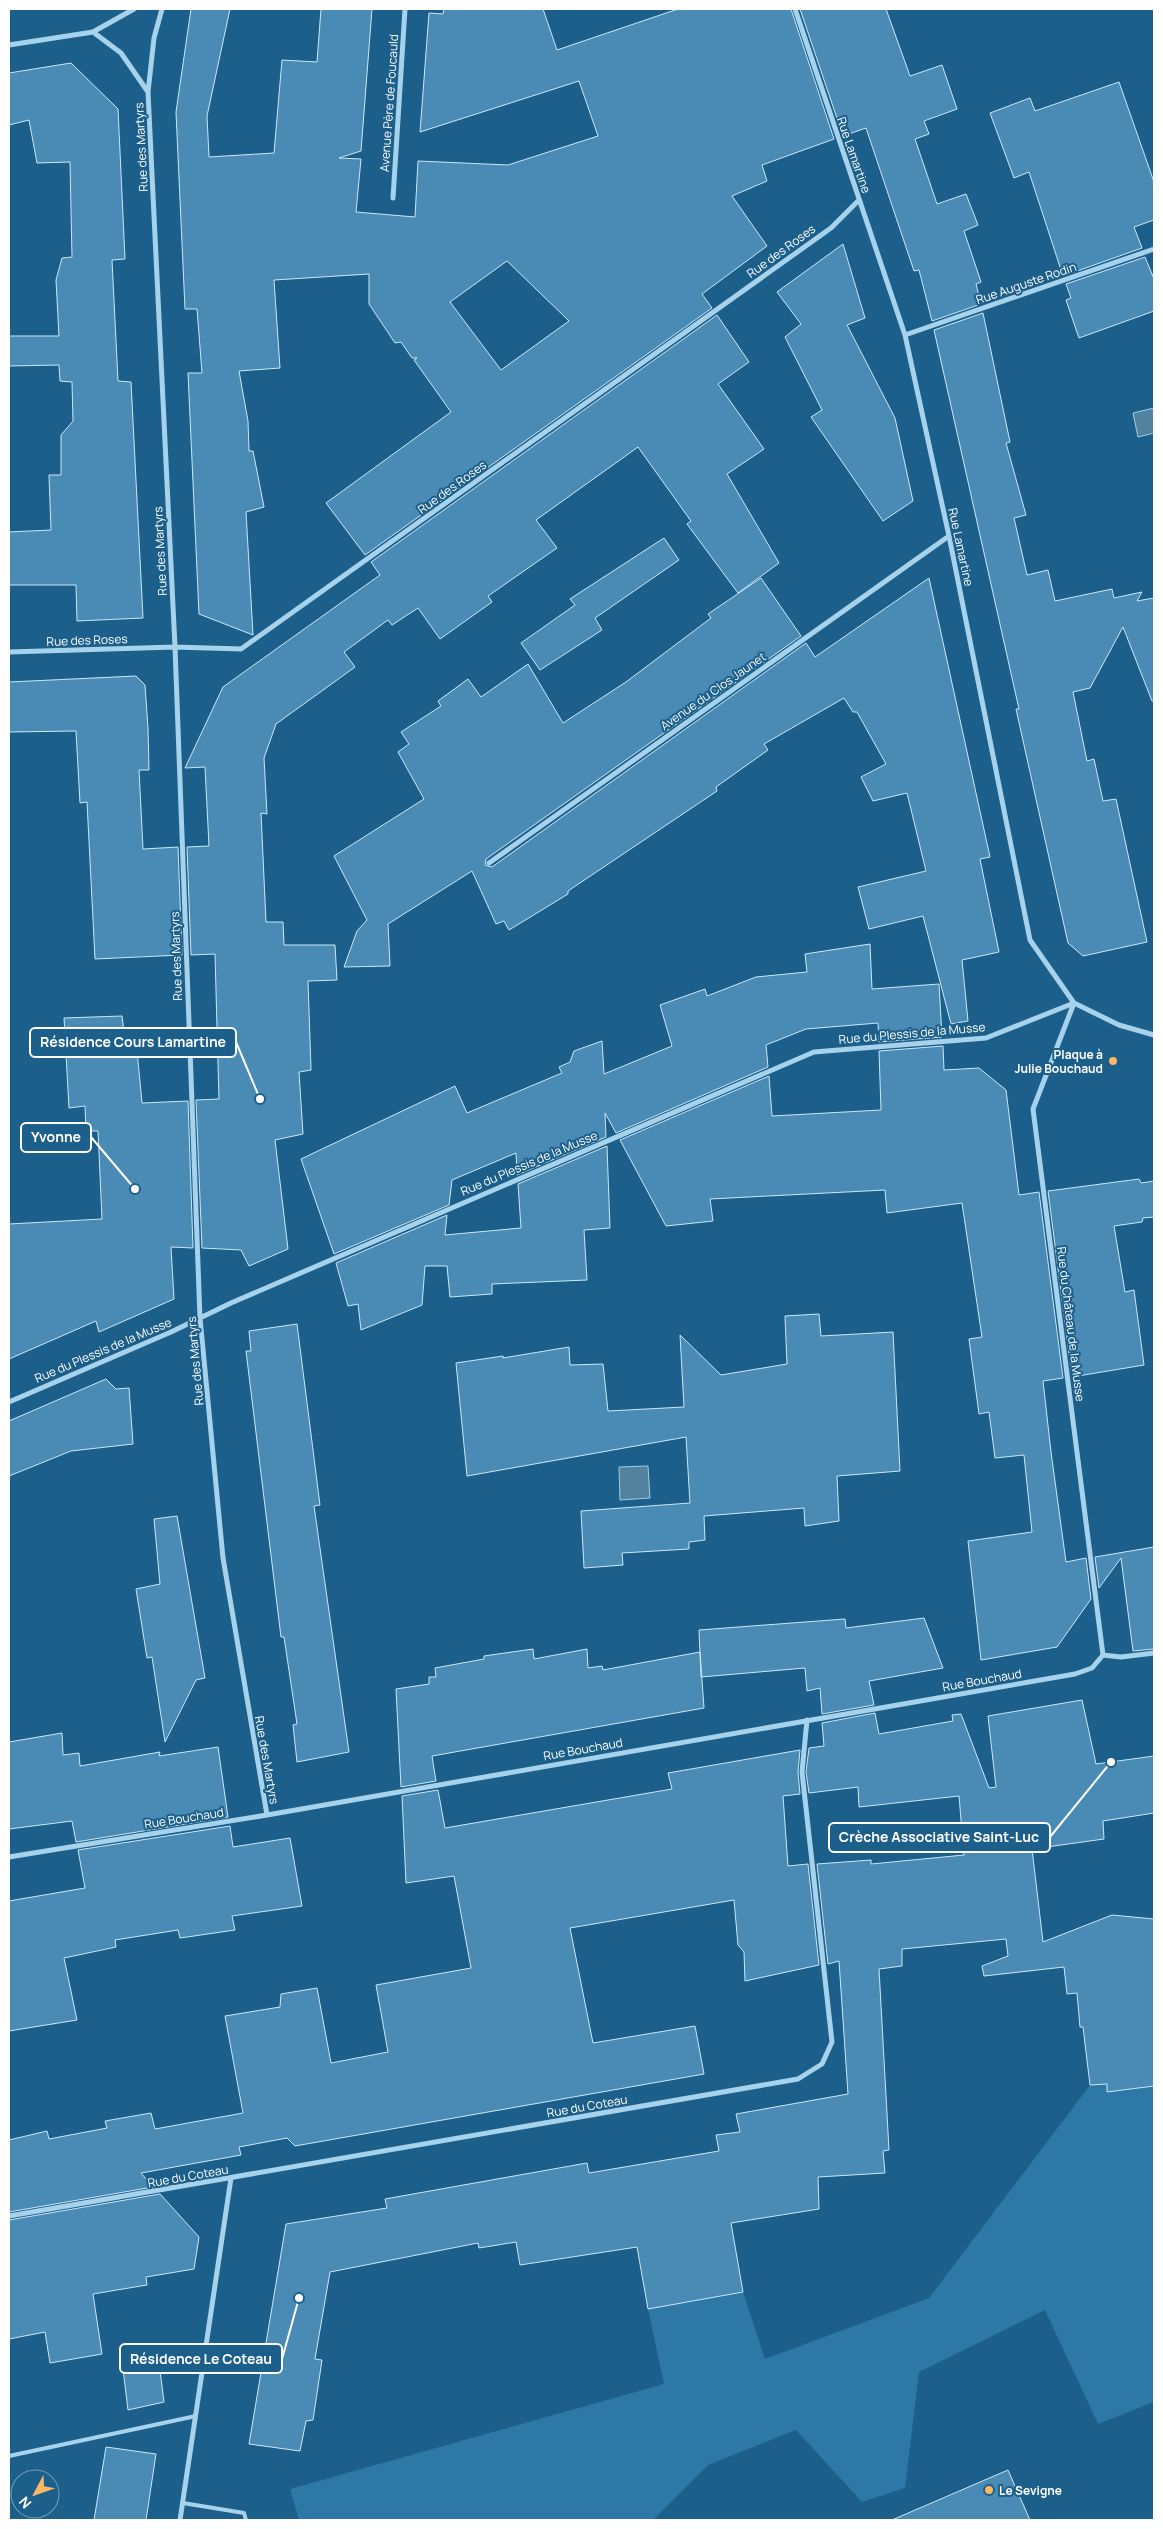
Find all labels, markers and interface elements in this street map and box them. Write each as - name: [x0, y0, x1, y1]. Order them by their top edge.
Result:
- street label: Avenue Père de Foucauld: [376, 33, 402, 173]
- street label: Rue des Martyrs: [130, 102, 152, 192]
- street label: Rue Lamartine: [833, 115, 875, 195]
- street label: Rue des Roses: [743, 220, 819, 282]
- street label: Rue Auguste Rodin: [974, 258, 1078, 308]
- street label: Rue des Roses: [414, 456, 490, 518]
- street label: Rue des Martyrs: [149, 506, 171, 596]
- street label: Rue Lamartine: [944, 506, 978, 588]
- street label: Rue des Roses: [46, 630, 128, 650]
- street label: Avenue du Clos Jaunet: [657, 648, 769, 734]
- street label: Rue des Martyrs: [166, 911, 186, 1001]
- street label: Rue du Plessis de la Musse: [838, 1018, 986, 1048]
- callout: Résidence Cours Lamartine: [30, 1028, 236, 1057]
- text: Résidence Cours Lamartine: [40, 1032, 226, 1051]
- place label: Plaque à Julie Bouchaud: [1014, 1046, 1103, 1077]
- marker: Plaque à Julie Bouchaud: [1107, 1055, 1119, 1067]
- callout: Yvonne: [21, 1123, 91, 1152]
- street label: Rue du Plessis de la Musse: [458, 1126, 600, 1200]
- text: Yvonne: [31, 1127, 81, 1146]
- street label: Rue du Château de la Musse: [1053, 1246, 1089, 1402]
- street label: Rue du Plessis de la Musse: [32, 1313, 174, 1387]
- street label: Rue des Martyrs: [183, 1316, 207, 1406]
- street label: Rue Bouchaud: [941, 1665, 1023, 1695]
- street label: Rue des Martyrs: [251, 1715, 283, 1805]
- street label: Rue Bouchaud: [542, 1734, 624, 1764]
- street label: Rue Bouchaud: [143, 1803, 225, 1833]
- callout: Crèche Associative Saint-Luc: [829, 1823, 1050, 1852]
- text: Crèche Associative Saint-Luc: [839, 1827, 1039, 1846]
- street label: Rue du Coteau: [545, 2091, 629, 2121]
- street label: Rue du Coteau: [146, 2161, 230, 2191]
- callout: Résidence Le Coteau: [120, 2344, 282, 2373]
- text: Résidence Le Coteau: [130, 2349, 272, 2368]
- north arrow: [10, 2469, 60, 2519]
- place label: Le Sevigne: [999, 2482, 1062, 2499]
- marker: Le Sevigne: [983, 2484, 995, 2496]
- text: N: [14, 2493, 35, 2513]

